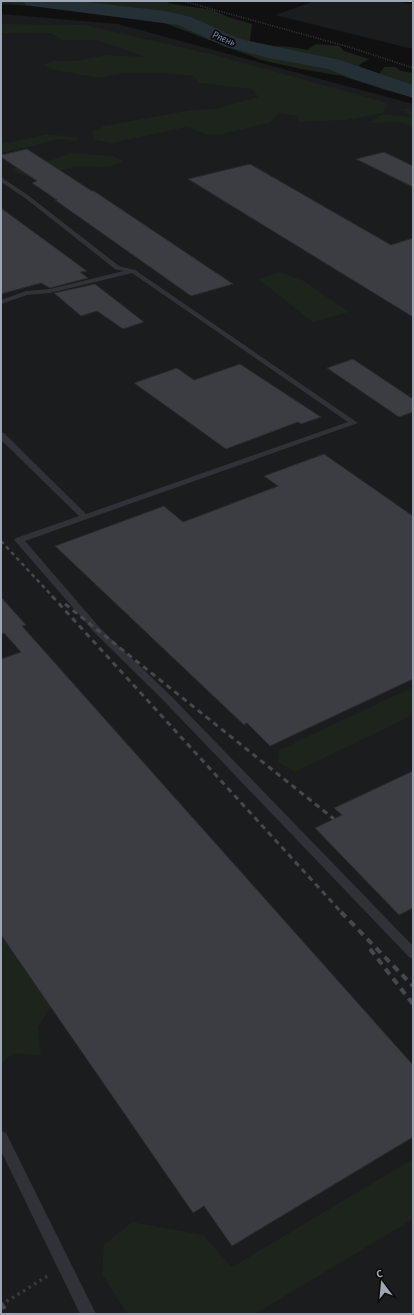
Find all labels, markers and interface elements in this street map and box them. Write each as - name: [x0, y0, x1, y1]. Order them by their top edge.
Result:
- water label: Рпень: [211, 29, 238, 48]
- north arrow: [362, 1263, 402, 1303]
- text: С: [375, 1268, 384, 1280]

